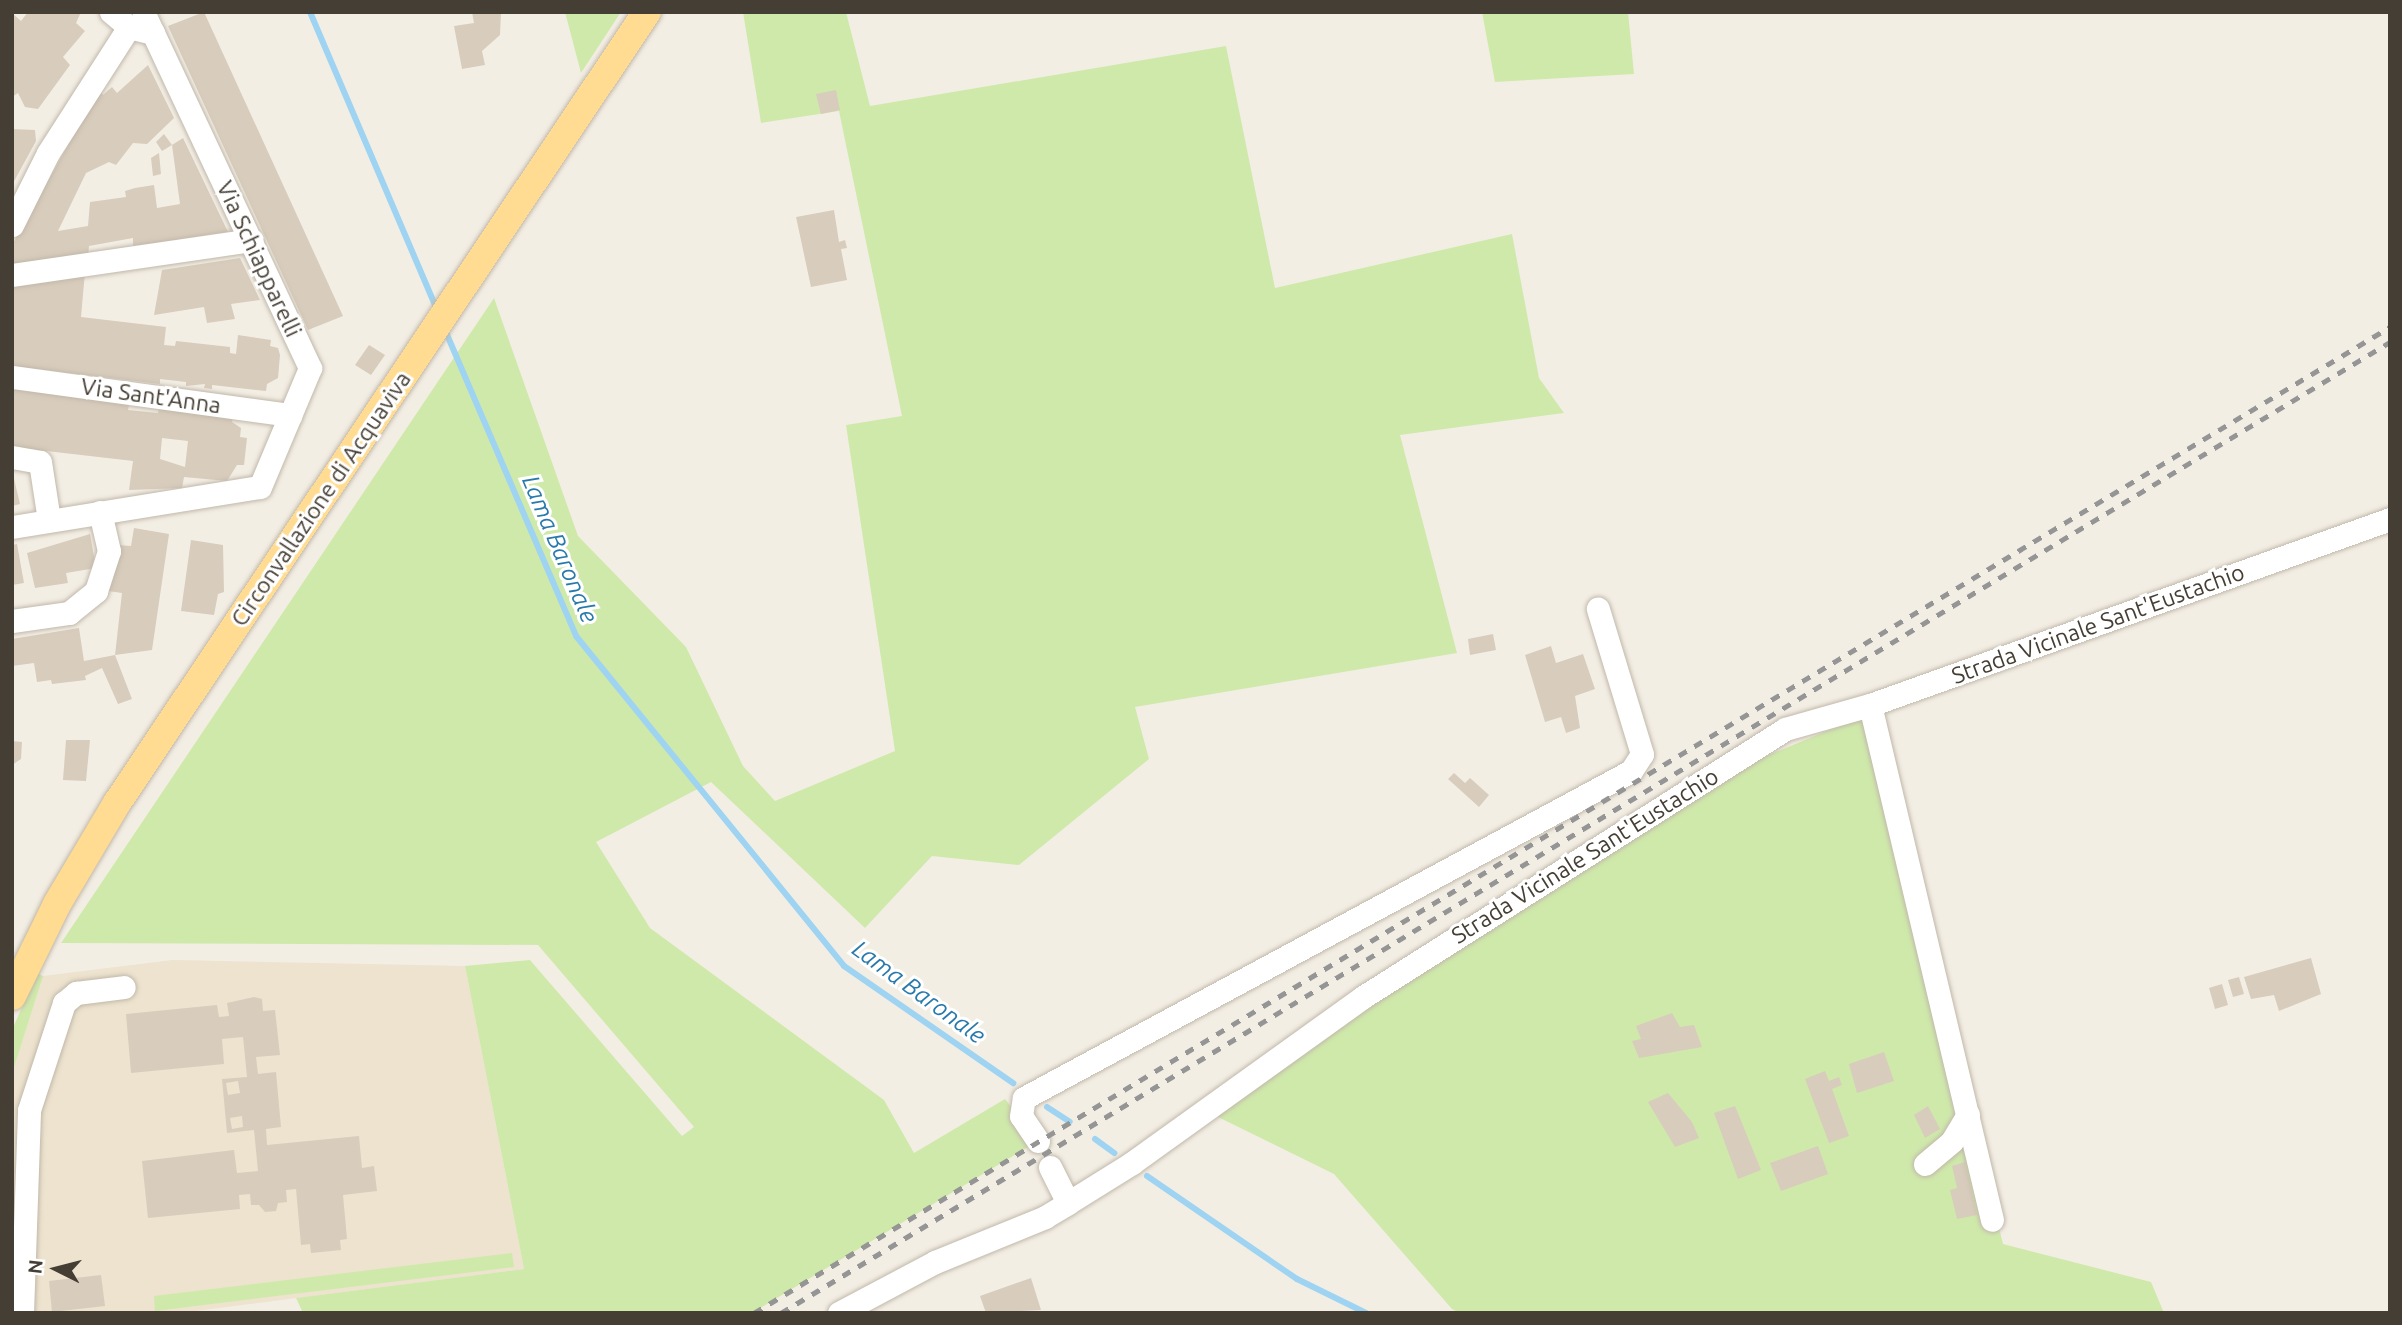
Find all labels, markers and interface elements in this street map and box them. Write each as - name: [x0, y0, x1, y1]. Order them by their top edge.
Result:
- street label: Via Schiapparelli: [211, 177, 307, 341]
- street label: Circonvallazione di Acquaviva: [225, 366, 417, 632]
- street label: Via Sant'Anna: [79, 373, 223, 419]
- water label: Lama Baronale: [516, 471, 604, 627]
- street label: Strada Vicinale Sant'Eustachio: [1948, 558, 2248, 690]
- street label: Strada Vicinale Sant'Eustachio: [1446, 762, 1724, 950]
- water label: Lama Baronale: [847, 934, 991, 1050]
- north arrow: [21, 1234, 91, 1304]
- text: N: [23, 1259, 47, 1275]

